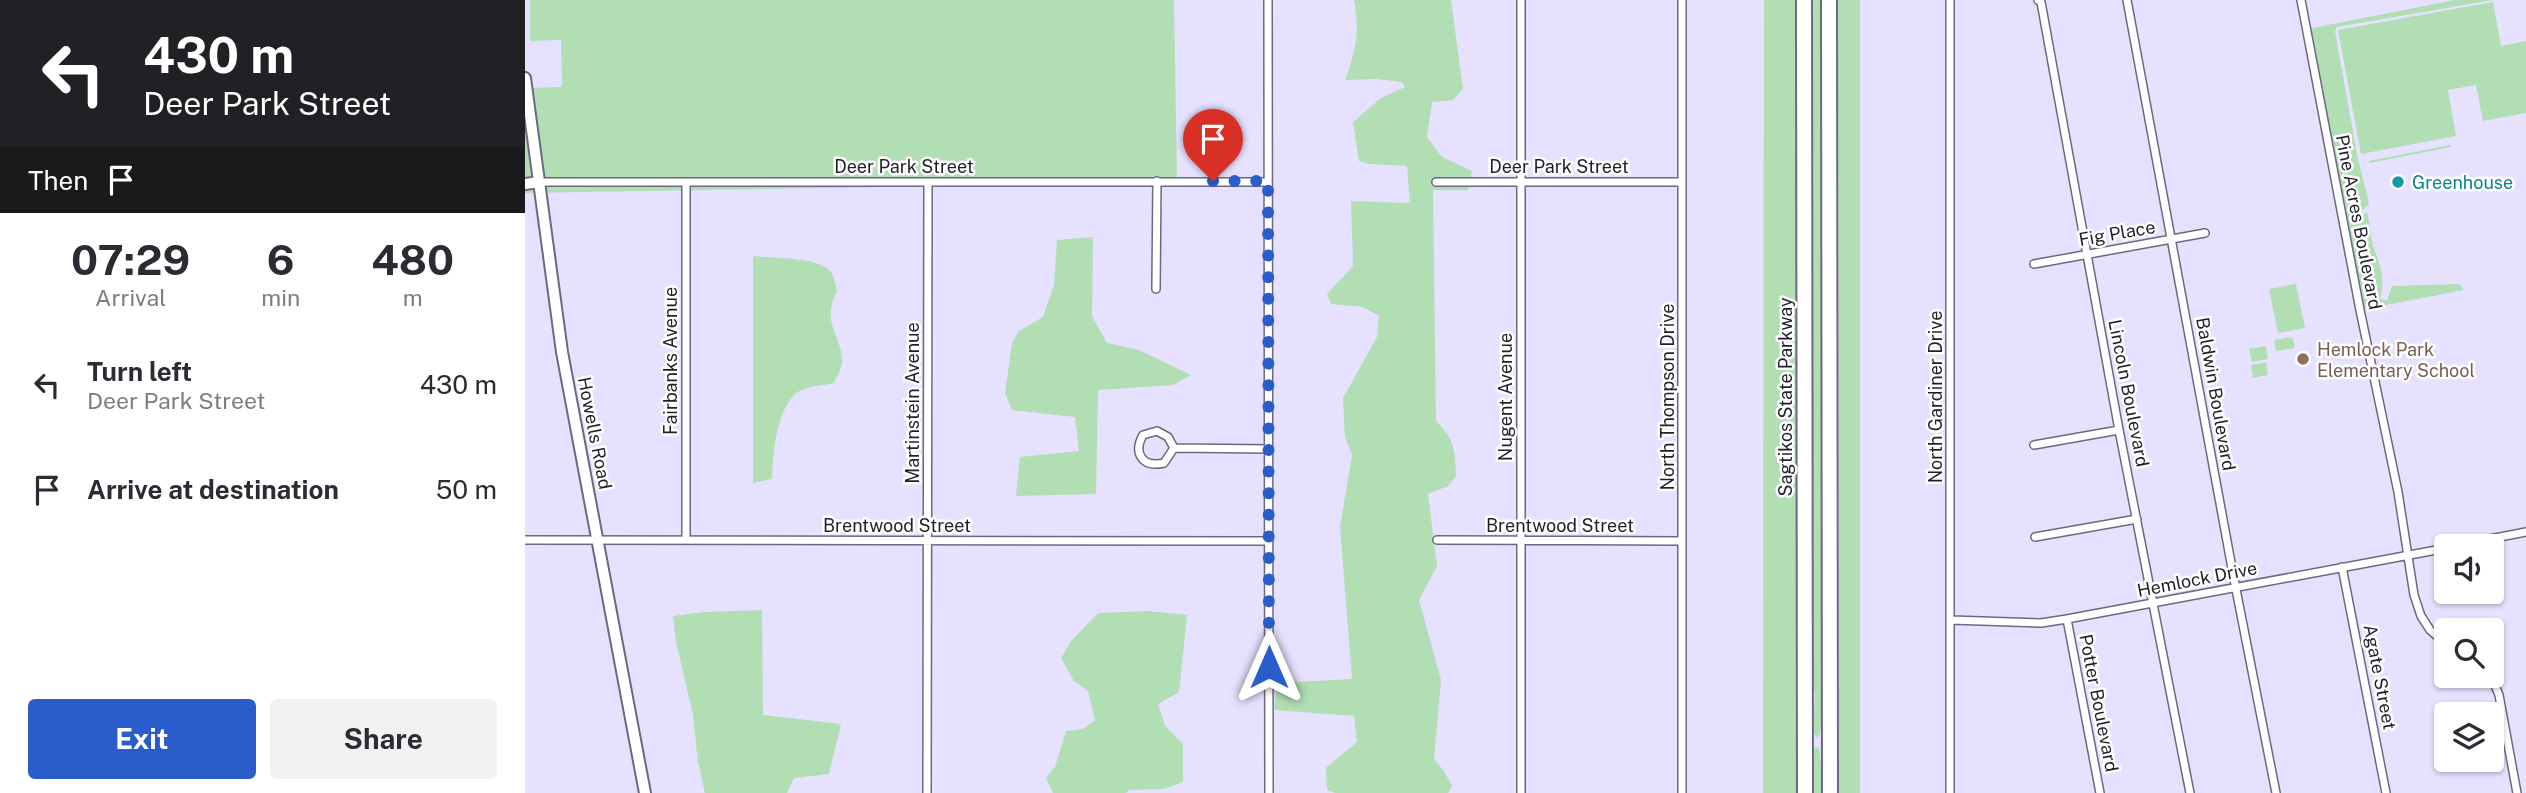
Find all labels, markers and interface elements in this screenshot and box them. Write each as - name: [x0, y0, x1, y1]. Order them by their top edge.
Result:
- text: 430 m: [143, 26, 294, 84]
- icon: left: [28, 28, 119, 119]
- text: Deer Park Street: [143, 85, 391, 122]
- pin: [1183, 109, 1243, 181]
- icon: arrive: [1194, 120, 1232, 158]
- street label: Pine Acres Boulevard: [2332, 133, 2386, 311]
- street label: Deer Park Street: [834, 156, 974, 177]
- street label: Deer Park Street: [1489, 156, 1629, 177]
- icon: arrive: [102, 161, 140, 199]
- text: Then: [28, 165, 88, 196]
- place label: Greenhouse: [2412, 172, 2513, 193]
- marker: Greenhouse: [2390, 174, 2406, 190]
- street label: Fig Place: [2077, 216, 2157, 250]
- text: 07:29: [71, 235, 190, 284]
- text: 6: [267, 235, 295, 284]
- text: 480: [371, 235, 454, 284]
- text: Arrival: [95, 284, 166, 311]
- text: min: [261, 284, 300, 311]
- text: m: [403, 284, 423, 311]
- street label: Fairbanks Avenue: [660, 287, 681, 435]
- street label: Sagtikos State Parkway: [1775, 297, 1796, 497]
- street label: North Thompson Drive: [1657, 304, 1678, 490]
- street label: North Gardiner Drive: [1925, 311, 1946, 483]
- street label: Baldwin Boulevard: [2192, 316, 2240, 472]
- street label: Lincoln Boulevard: [2104, 318, 2154, 468]
- street label: Martinstein Avenue: [902, 322, 923, 484]
- street label: Nugent Avenue: [1495, 333, 1516, 461]
- place label: Hemlock Park Elementary School: [2317, 339, 2475, 381]
- marker: Hemlock Park Elementary School: [2295, 351, 2311, 367]
- text: Turn left: [87, 356, 192, 387]
- icon: left: [28, 366, 66, 404]
- text: 430 m: [420, 369, 497, 400]
- street label: Howells Road: [574, 375, 616, 491]
- text: Deer Park Street: [87, 387, 265, 414]
- icon: arrive: [28, 471, 66, 509]
- text: Arrive at destination: [87, 474, 339, 505]
- text: 50 m: [436, 474, 497, 505]
- street label: Brentwood Street: [823, 515, 971, 536]
- street label: Brentwood Street: [1486, 515, 1634, 536]
- map controls: [2434, 534, 2504, 772]
- button: sound: [2434, 534, 2504, 604]
- street label: Hemlock Drive: [2135, 557, 2259, 601]
- button: search: [2434, 618, 2504, 688]
- street label: Agate Street: [2360, 623, 2400, 731]
- position arrow: [1232, 630, 1306, 704]
- street label: Potter Boulevard: [2075, 632, 2123, 774]
- button: Exit: [28, 699, 256, 779]
- button: Share: [270, 699, 497, 779]
- button: layers: [2434, 702, 2504, 772]

